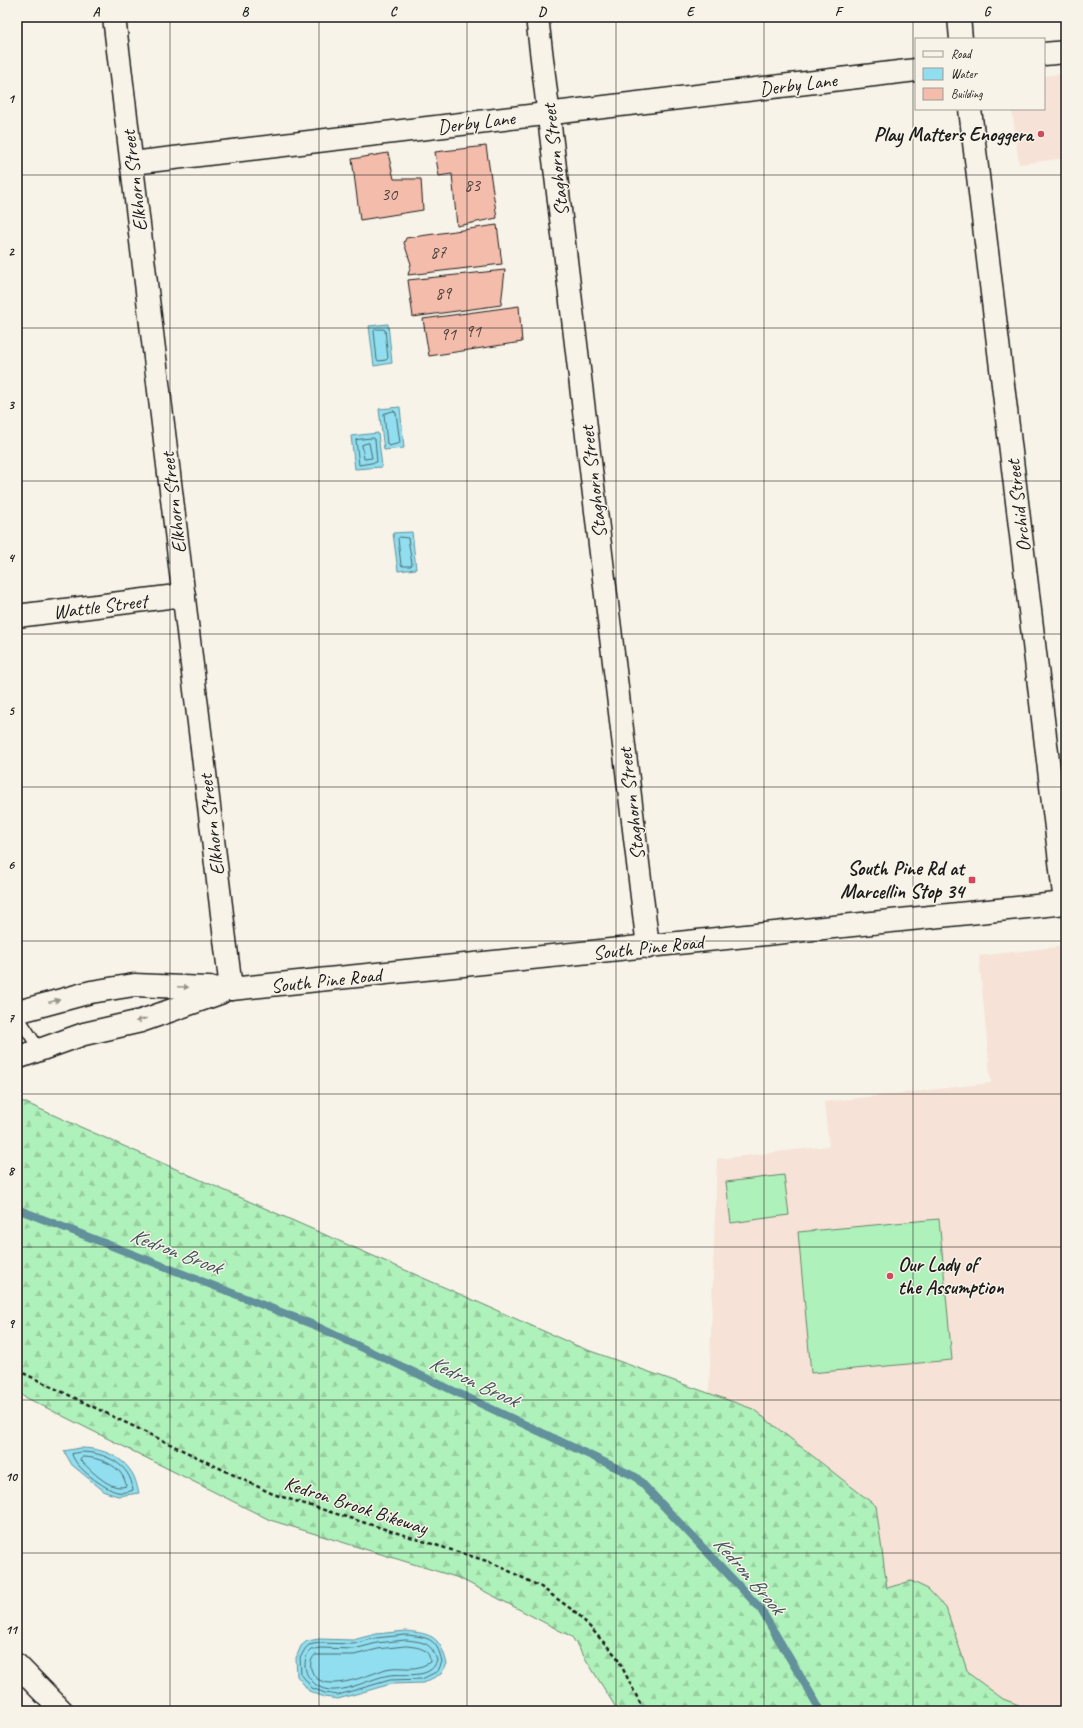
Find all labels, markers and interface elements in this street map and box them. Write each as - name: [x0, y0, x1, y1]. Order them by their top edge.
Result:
- text: A: [93, 4, 101, 20]
- text: B: [242, 4, 250, 20]
- text: C: [390, 4, 398, 20]
- text: D: [538, 4, 547, 20]
- text: E: [687, 4, 696, 20]
- text: F: [835, 4, 844, 20]
- text: G: [984, 4, 992, 20]
- legend: [915, 38, 1045, 110]
- text: Road: [951, 46, 973, 62]
- text: Water: [951, 66, 979, 82]
- street label: Derby Lane: [758, 67, 840, 102]
- text: Building: [951, 86, 983, 102]
- text: 1: [8, 91, 16, 107]
- street label: Staghorn Street: [536, 100, 575, 218]
- street label: Derby Lane: [436, 105, 518, 140]
- place label: Play Matters Enoggera: [874, 122, 1035, 148]
- street label: Elkhorn Street: [116, 127, 153, 233]
- marker: Play Matters Enoggera: [1036, 129, 1046, 139]
- house number: 83: [464, 174, 482, 196]
- house number: 30: [381, 183, 399, 205]
- house number: 87: [430, 241, 447, 263]
- text: 2: [8, 244, 15, 260]
- house number: 89: [435, 282, 453, 304]
- house number: 91: [465, 320, 482, 342]
- house number: 91: [440, 323, 457, 345]
- text: 3: [8, 397, 15, 413]
- street label: Staghorn Street: [574, 422, 613, 540]
- street label: Elkhorn Street: [155, 449, 192, 555]
- street label: Orchid Street: [1000, 456, 1037, 554]
- text: 4: [8, 550, 16, 566]
- street label: Wattle Street: [52, 588, 152, 625]
- text: 5: [8, 703, 15, 719]
- street label: Staghorn Street: [612, 744, 651, 862]
- street label: Elkhorn Street: [193, 771, 230, 877]
- place label: South Pine Rd at Marcellin Stop 34: [840, 856, 967, 904]
- text: 6: [8, 857, 15, 873]
- marker: South Pine Rd at Marcellin Stop 34: [967, 875, 977, 885]
- street label: South Pine Road: [592, 929, 708, 966]
- street label: South Pine Road: [270, 962, 386, 999]
- one-way arrow: [177, 984, 190, 990]
- one-way arrow: [48, 998, 61, 1004]
- text: 7: [8, 1010, 15, 1026]
- one-way arrow: [135, 1018, 147, 1024]
- text: 8: [8, 1163, 16, 1179]
- water label: Kedron Brook: [127, 1222, 228, 1281]
- place label: Our Lady of the Assumption: [898, 1252, 1005, 1300]
- marker: Our Lady of the Assumption: [885, 1271, 895, 1281]
- text: 9: [8, 1316, 15, 1332]
- water label: Kedron Brook: [425, 1349, 526, 1414]
- text: 10: [5, 1469, 18, 1485]
- street label: Kedron Brook Bikeway: [281, 1471, 432, 1541]
- water label: Kedron Brook: [708, 1531, 792, 1622]
- text: 11: [5, 1622, 19, 1638]

